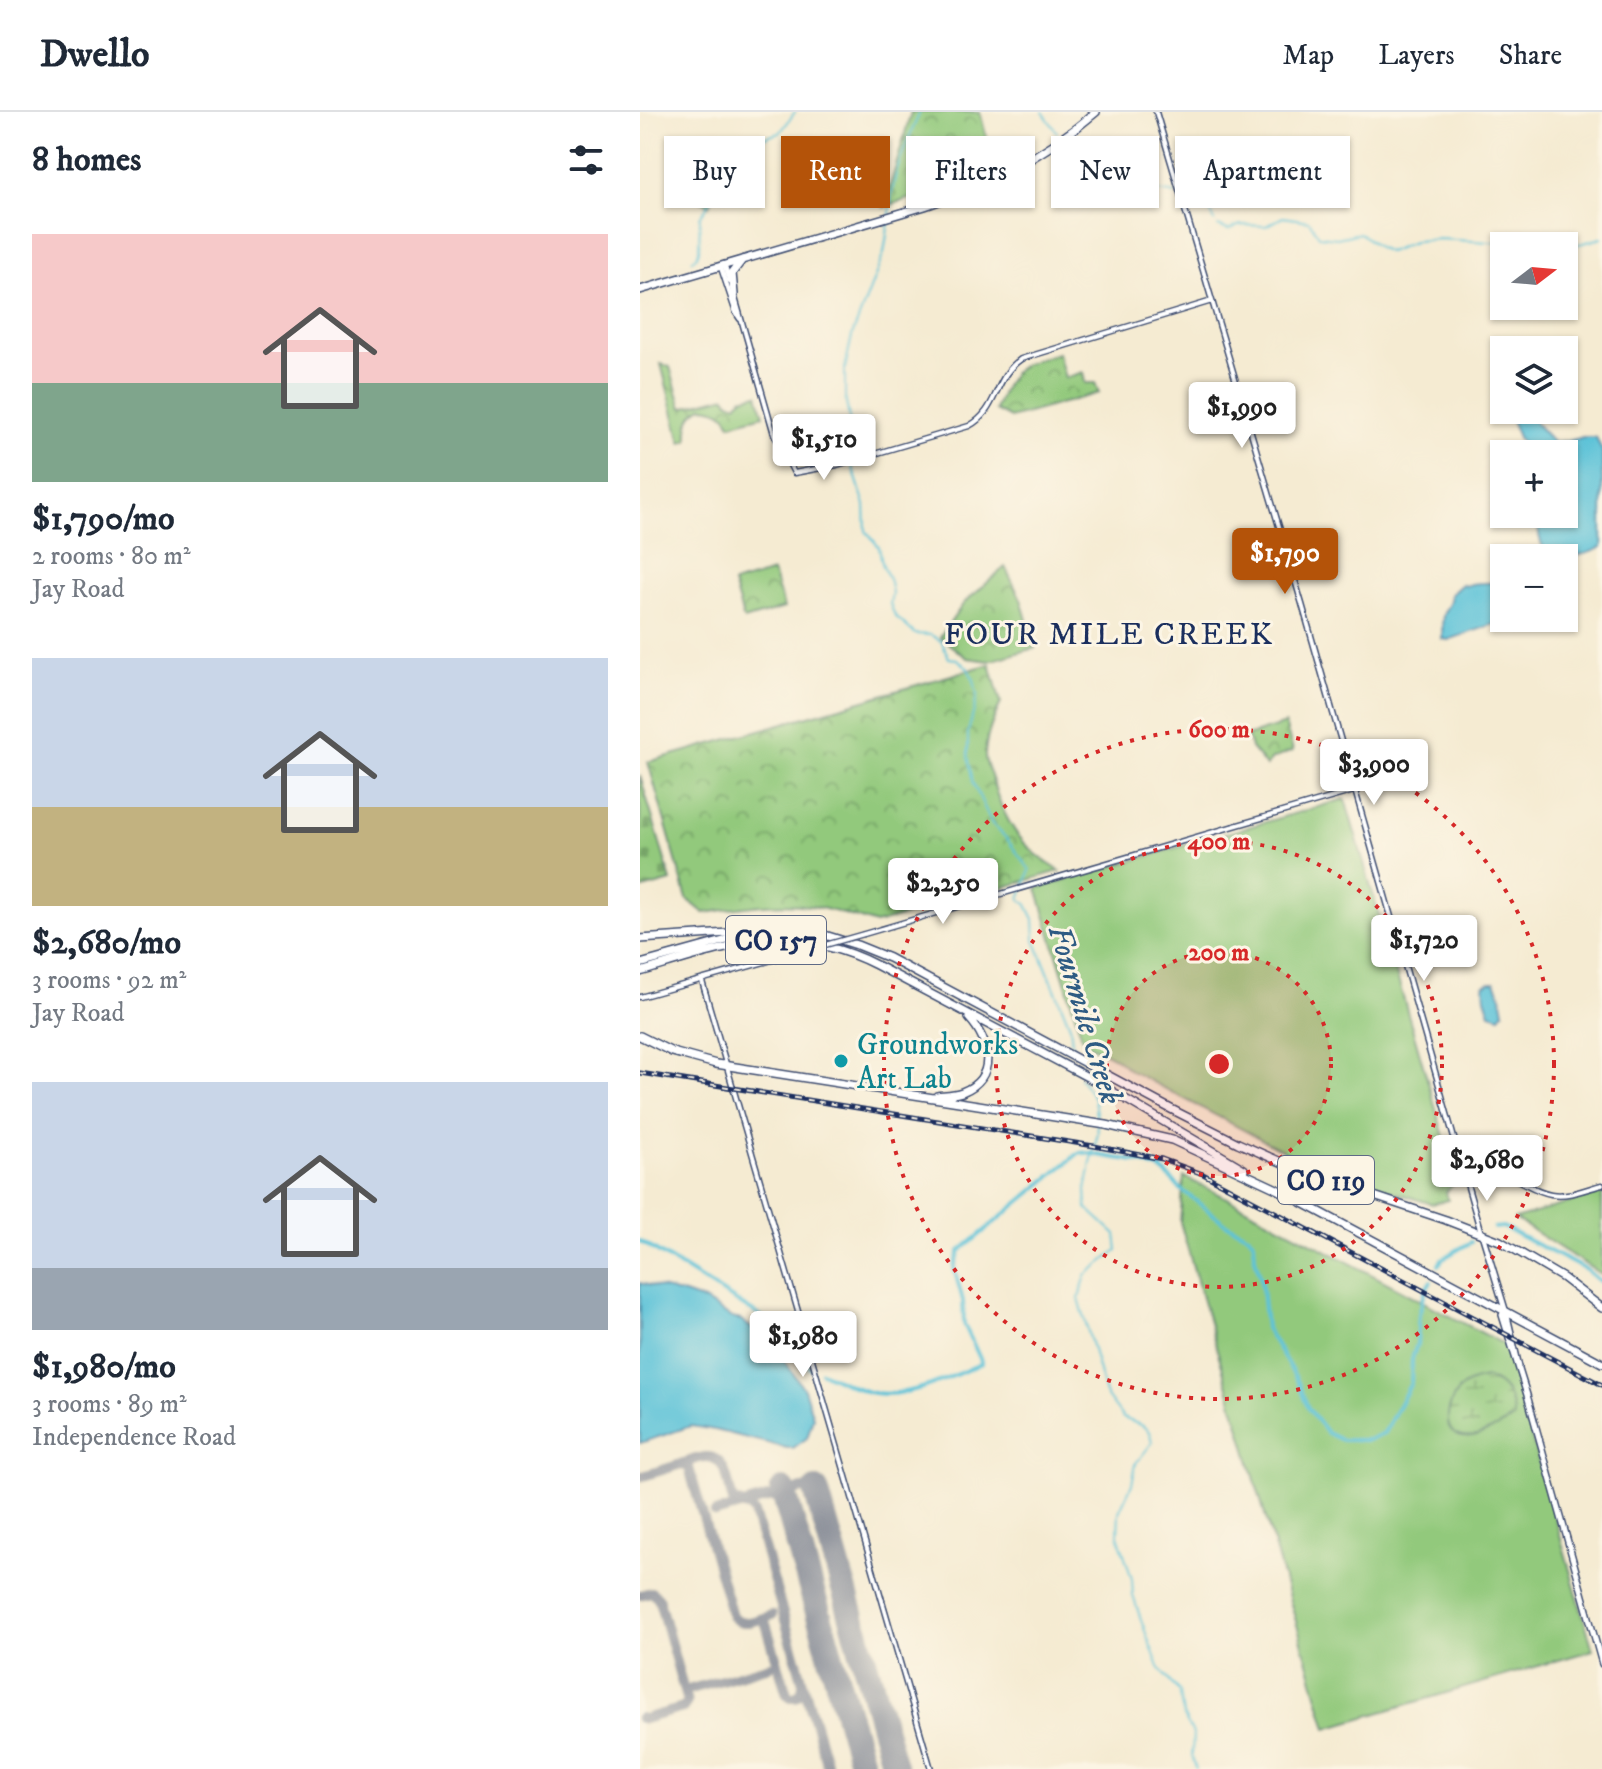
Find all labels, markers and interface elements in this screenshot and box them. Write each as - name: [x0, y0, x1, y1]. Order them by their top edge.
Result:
- text: Dwello: [40, 31, 149, 79]
- text: Map: [1283, 38, 1334, 73]
- text: Layers: [1378, 38, 1455, 73]
- text: Share: [1499, 38, 1562, 73]
- chip: Buy: [664, 136, 765, 208]
- chip: Rent: [781, 136, 890, 208]
- chip: Filters: [906, 136, 1035, 208]
- chip: New: [1051, 136, 1159, 208]
- chip: Apartment: [1175, 136, 1350, 208]
- icon: filters: [564, 138, 608, 182]
- text: 8 homes: [32, 139, 141, 181]
- north arrow: [1490, 232, 1578, 320]
- map controls: [1490, 232, 1578, 632]
- icon: home: [248, 286, 392, 430]
- button: layers: [1490, 336, 1578, 424]
- pin: $1,990: [1177, 382, 1307, 450]
- text: $1,990: [1207, 391, 1277, 424]
- pin: $1,510: [759, 414, 889, 482]
- text: $1,510: [791, 423, 857, 456]
- button: +: [1490, 440, 1578, 528]
- text: $1,790/mo: [32, 498, 174, 540]
- pin: $1,790: [1220, 528, 1350, 596]
- text: $1,790: [1250, 537, 1320, 570]
- text: 2 rooms · 80 m²: [32, 540, 191, 573]
- button: −: [1490, 544, 1578, 632]
- text: Jay Road: [32, 573, 125, 606]
- district label: FOUR MILE CREEK: [944, 615, 1274, 655]
- icon: home: [248, 710, 392, 854]
- text: 600 m: [1188, 715, 1250, 745]
- pin: $3,900: [1309, 739, 1439, 807]
- text: $3,900: [1338, 748, 1410, 781]
- text: 400 m: [1188, 827, 1250, 857]
- pin: $2,250: [878, 858, 1008, 926]
- text: $2,250: [906, 867, 980, 900]
- pin: $1,720: [1359, 915, 1489, 983]
- road number: CO 157: [726, 916, 826, 964]
- water label: Fourmile Creek: [1038, 920, 1131, 1110]
- text: $2,680/mo: [32, 922, 181, 964]
- text: $1,720: [1389, 924, 1459, 957]
- text: 200 m: [1189, 938, 1249, 968]
- text: 3 rooms · 92 m²: [32, 964, 186, 997]
- text: Jay Road: [32, 997, 125, 1030]
- place label: Groundworks Art Lab: [857, 1027, 1018, 1098]
- centre of rings: [1205, 1050, 1233, 1078]
- marker: Groundworks Art Lab: [832, 1052, 850, 1070]
- icon: home: [248, 1134, 392, 1278]
- pin: $2,680: [1422, 1135, 1552, 1203]
- text: $2,680: [1450, 1144, 1524, 1177]
- road number: CO 119: [1278, 1156, 1374, 1204]
- pin: $1,980: [738, 1311, 868, 1379]
- text: $1,980: [768, 1320, 838, 1353]
- text: $1,980/mo: [32, 1346, 176, 1388]
- text: 3 rooms · 89 m²: [32, 1388, 187, 1421]
- text: Independence Road: [32, 1421, 236, 1454]

